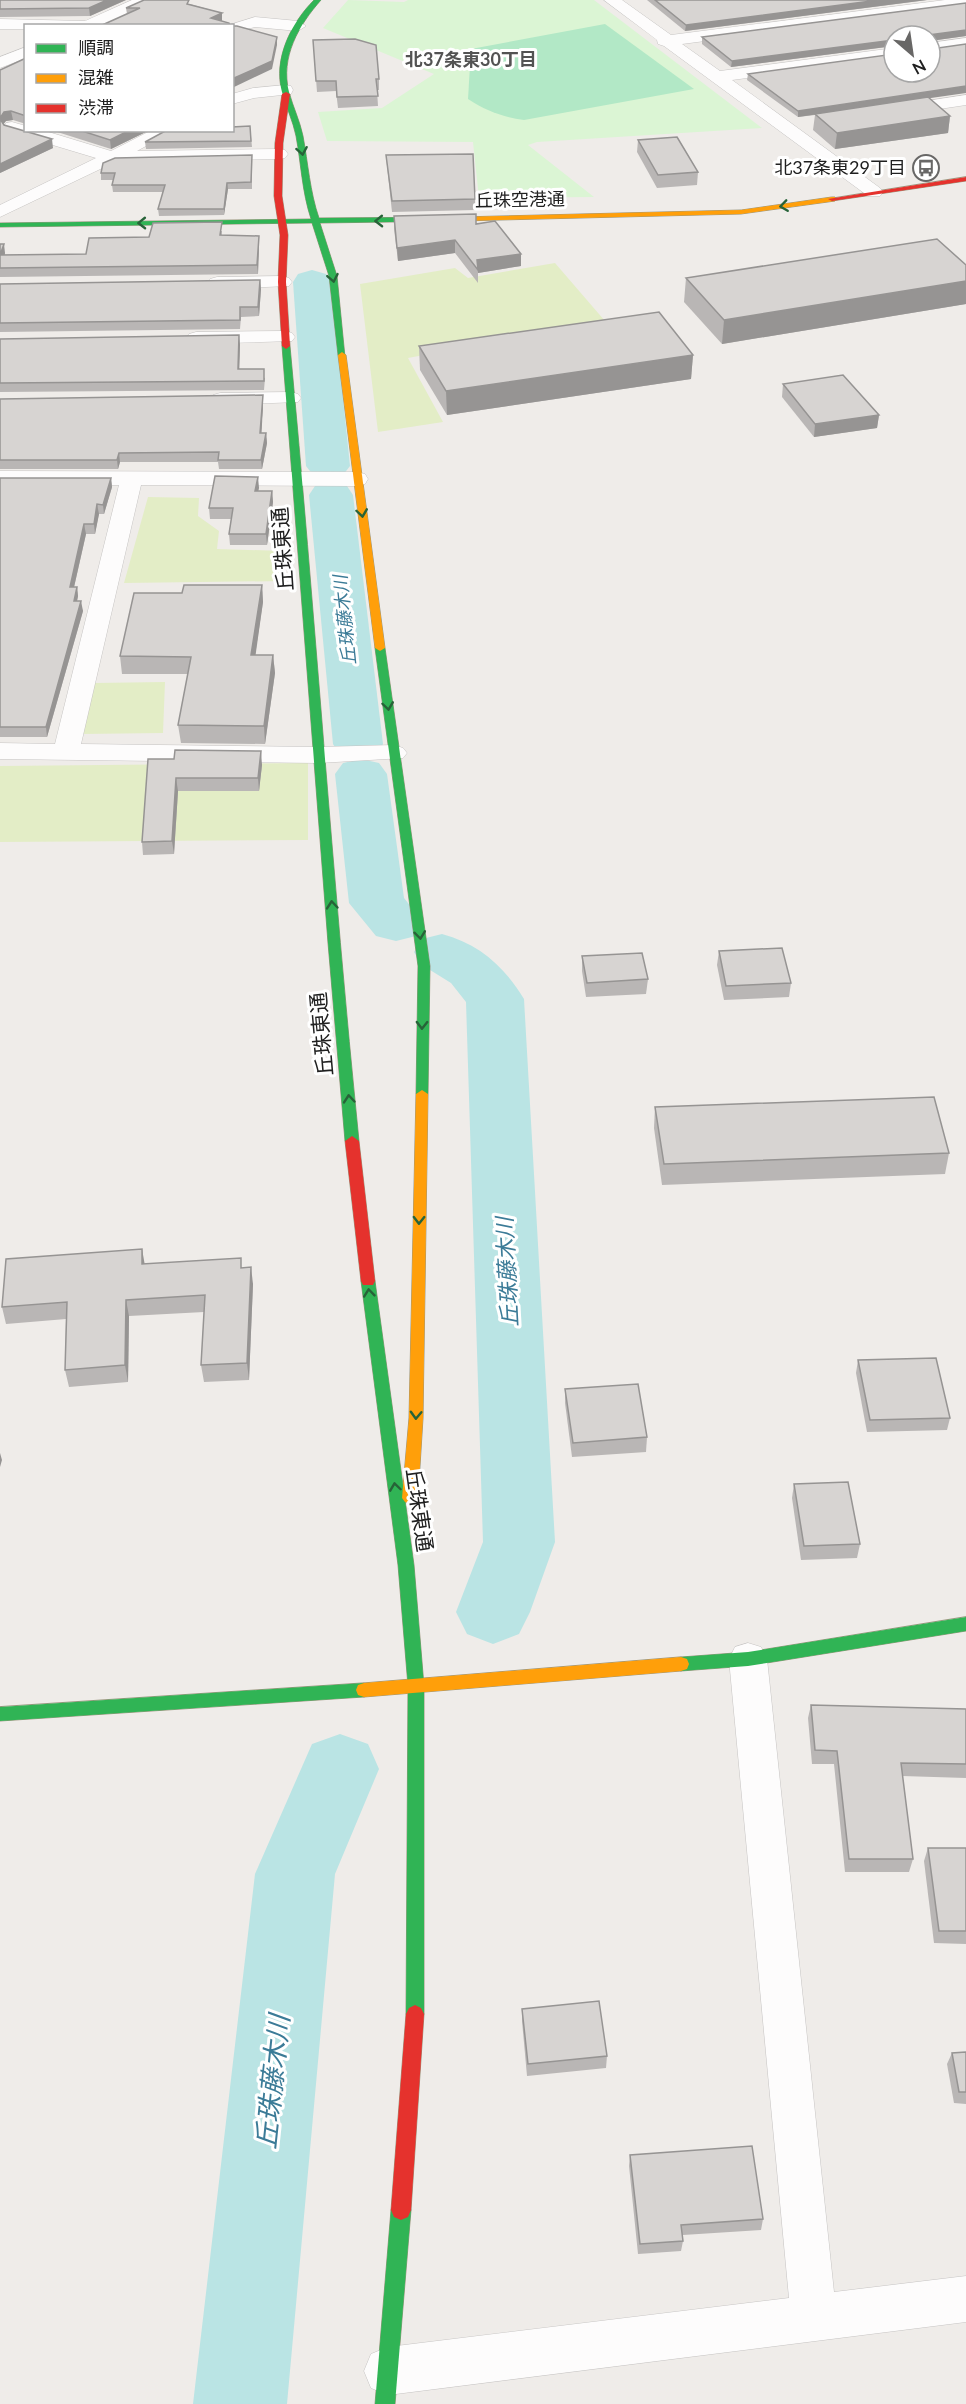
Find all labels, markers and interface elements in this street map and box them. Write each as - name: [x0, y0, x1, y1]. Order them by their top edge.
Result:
- legend: [24, 24, 234, 132]
- north arrow: [882, 24, 942, 84]
- text: 順調: [78, 36, 114, 58]
- district label: 北37条東30丁目: [405, 48, 537, 70]
- text: N: [910, 56, 930, 79]
- text: 混雑: [78, 66, 114, 88]
- text: 渋滞: [78, 96, 114, 118]
- one-way arrow: [295, 146, 307, 155]
- bus stop icon: 北37条東29丁目: [911, 153, 941, 183]
- place label: 北37条東29丁目: [774, 156, 906, 178]
- street label: 丘珠空港通: [475, 187, 565, 211]
- one-way arrow: [779, 199, 788, 211]
- one-way arrow: [375, 215, 384, 227]
- one-way arrow: [138, 217, 147, 229]
- one-way arrow: [326, 273, 339, 283]
- street label: 丘珠東通: [266, 506, 297, 592]
- one-way arrow: [355, 508, 367, 518]
- water label: 丘珠藤木川: [328, 572, 360, 666]
- one-way arrow: [381, 702, 393, 711]
- one-way arrow: [326, 901, 339, 910]
- one-way arrow: [413, 931, 426, 940]
- street label: 丘珠東通: [304, 991, 337, 1077]
- one-way arrow: [416, 1020, 429, 1029]
- one-way arrow: [343, 1095, 356, 1104]
- water label: 丘珠藤木川: [490, 1214, 523, 1328]
- one-way arrow: [413, 1215, 425, 1224]
- one-way arrow: [363, 1289, 376, 1298]
- one-way arrow: [409, 1410, 422, 1419]
- street label: 丘珠東通: [402, 1466, 439, 1553]
- one-way arrow: [389, 1482, 401, 1491]
- water label: 丘珠藤木川: [248, 2010, 295, 2151]

